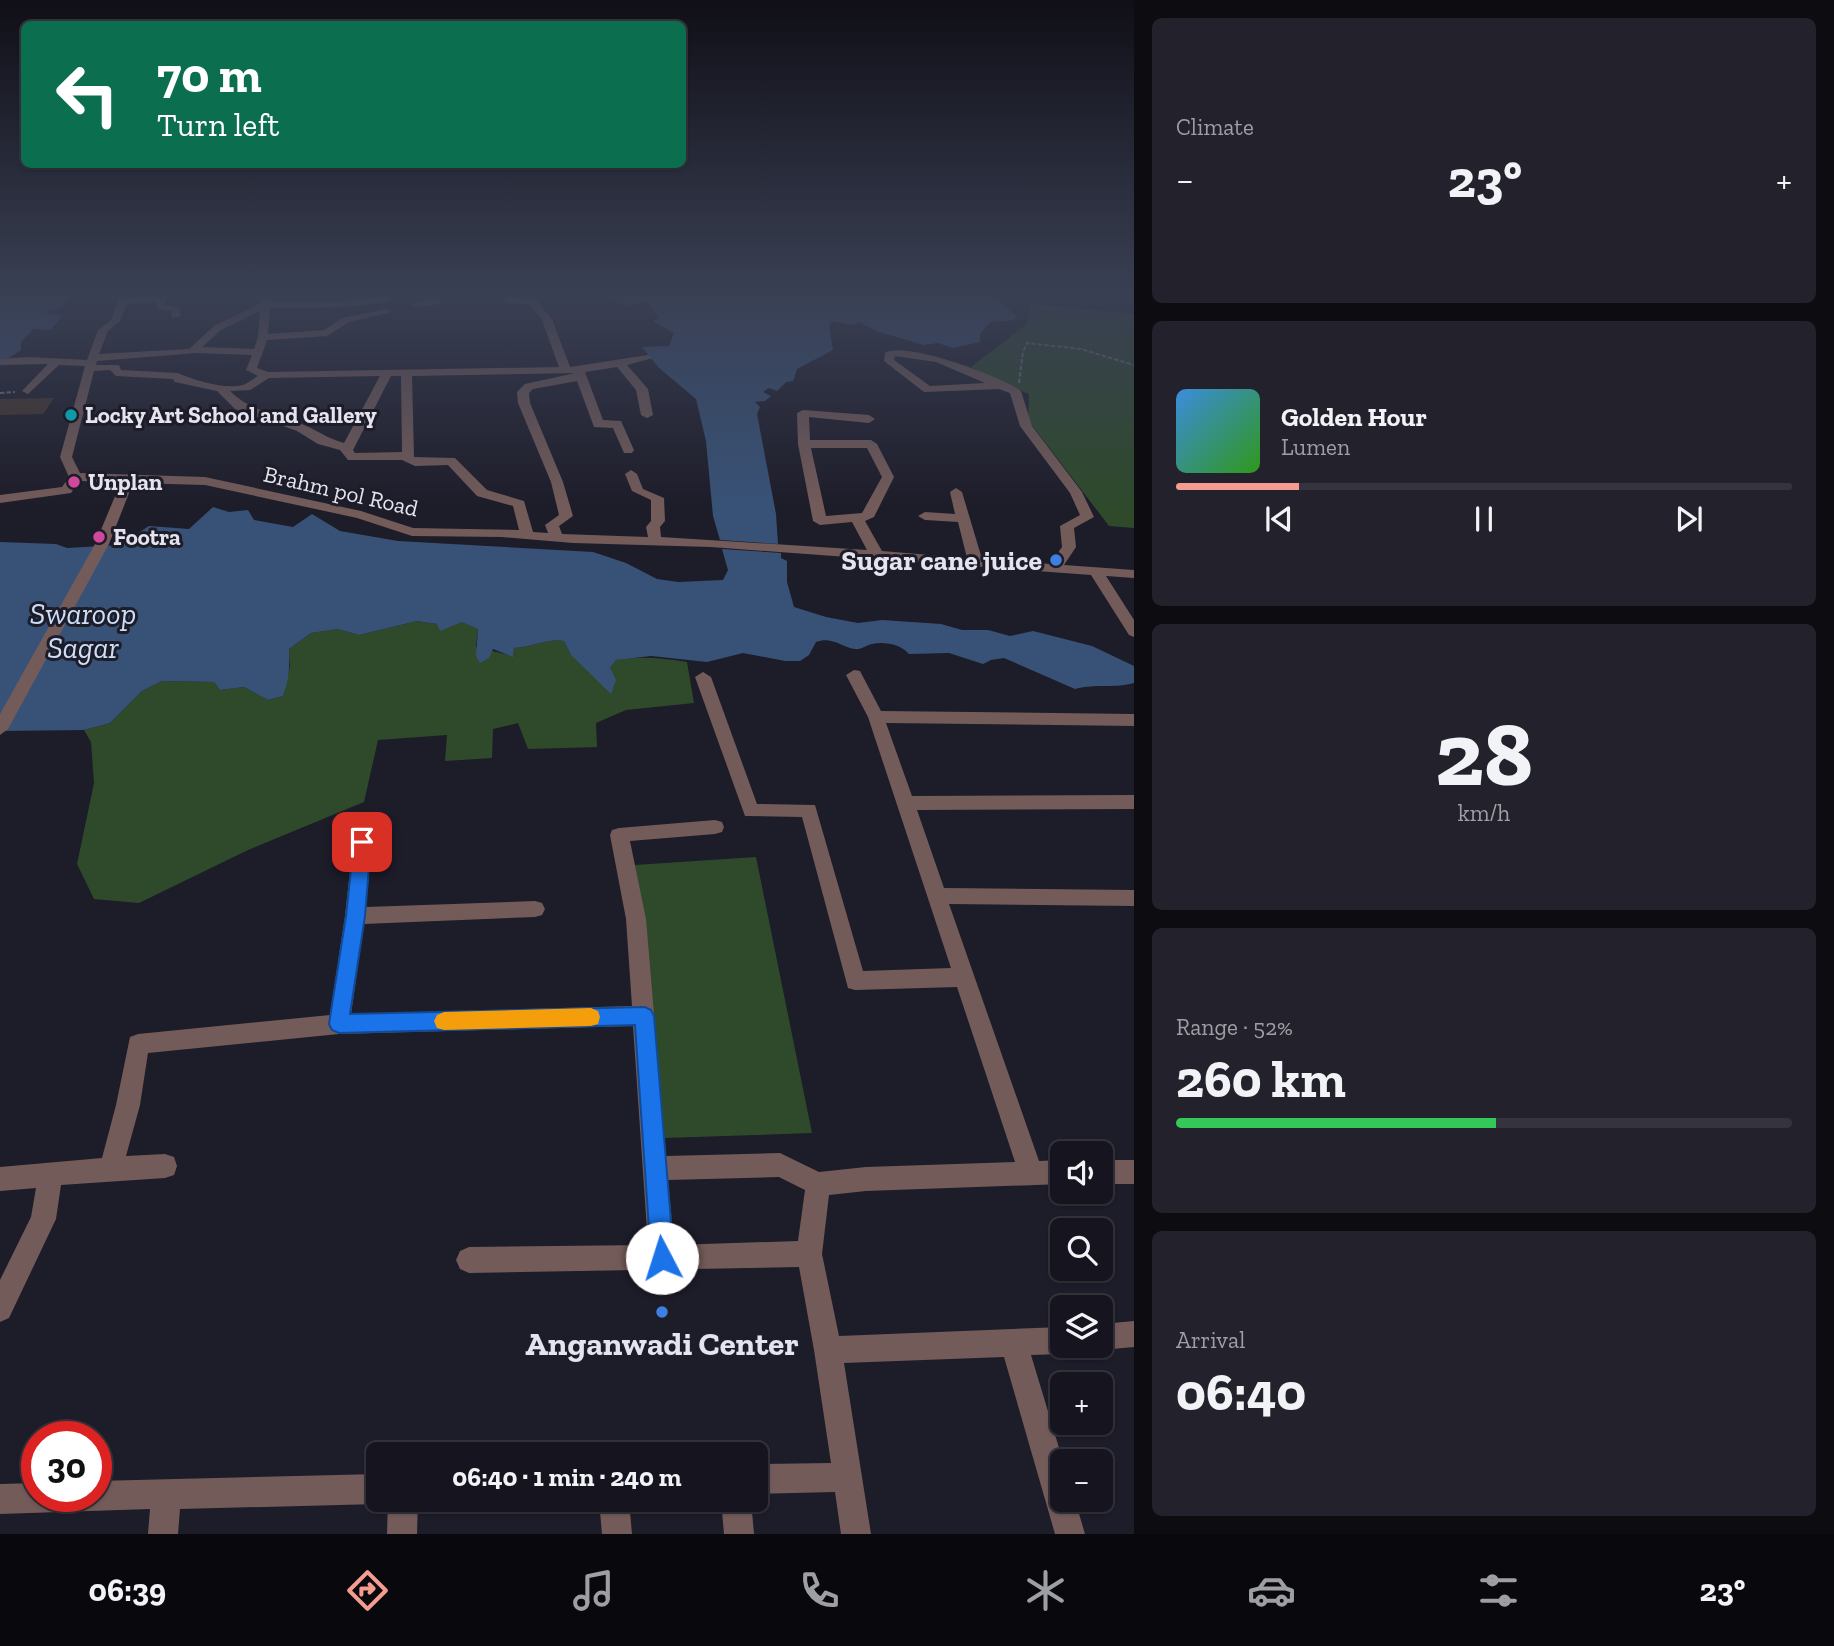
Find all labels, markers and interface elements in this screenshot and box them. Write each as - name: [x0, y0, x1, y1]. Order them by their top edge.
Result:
- text: 70 m: [157, 46, 262, 105]
- icon: left: [42, 49, 133, 140]
- text: Turn left: [157, 106, 279, 144]
- text: Climate: [1176, 113, 1254, 141]
- text: 23°: [1448, 148, 1522, 210]
- text: −: [1176, 157, 1194, 203]
- text: +: [1776, 157, 1792, 203]
- place label: Locky Art School and Gallery: [85, 401, 377, 429]
- text: Golden Hour: [1281, 401, 1427, 433]
- marker: Locky Art School and Gallery: [63, 407, 79, 423]
- text: Lumen: [1281, 433, 1350, 461]
- street label: Brahm pol Road: [261, 460, 421, 522]
- place label: Unplan: [88, 468, 163, 496]
- marker: Unplan: [66, 474, 82, 490]
- icon: previous: [1260, 500, 1298, 538]
- icon: pause: [1465, 500, 1503, 538]
- icon: next: [1670, 500, 1708, 538]
- place label: Footra: [113, 523, 181, 551]
- marker: Footra: [91, 529, 107, 545]
- place label: Sugar cane juice: [841, 544, 1042, 577]
- marker: Sugar cane juice: [1048, 552, 1064, 568]
- water label: Swaroop Sagar: [30, 596, 136, 666]
- text: 28: [1435, 699, 1533, 808]
- text: km/h: [1458, 799, 1510, 827]
- pin: [332, 812, 392, 872]
- icon: arrive: [343, 823, 381, 861]
- text: Range · 52%: [1176, 1013, 1293, 1041]
- text: 260 km: [1176, 1048, 1346, 1110]
- map controls: [1050, 1141, 1113, 1512]
- button: sound: [1050, 1141, 1113, 1204]
- button: search: [1050, 1218, 1113, 1281]
- position arrow: [625, 1221, 699, 1295]
- button: layers: [1050, 1295, 1113, 1358]
- marker: Anganwadi Center: [654, 1304, 670, 1320]
- place label: Anganwadi Center: [525, 1324, 799, 1363]
- text: Arrival: [1176, 1326, 1245, 1354]
- text: 06:40: [1176, 1361, 1306, 1423]
- button: +: [1050, 1372, 1113, 1435]
- speed limit sign: 30: [21, 1421, 112, 1512]
- button: −: [1050, 1449, 1113, 1512]
- text: 06:40 · 1 min · 240 m: [452, 1461, 682, 1493]
- icon: directions: [343, 1566, 392, 1615]
- icon: music: [569, 1566, 618, 1615]
- icon: phone: [795, 1566, 844, 1615]
- icon: climate: [1021, 1566, 1070, 1615]
- icon: car: [1247, 1566, 1296, 1615]
- icon: filters: [1474, 1566, 1523, 1615]
- text: 06:39: [89, 1571, 166, 1609]
- text: 23°: [1700, 1571, 1745, 1609]

